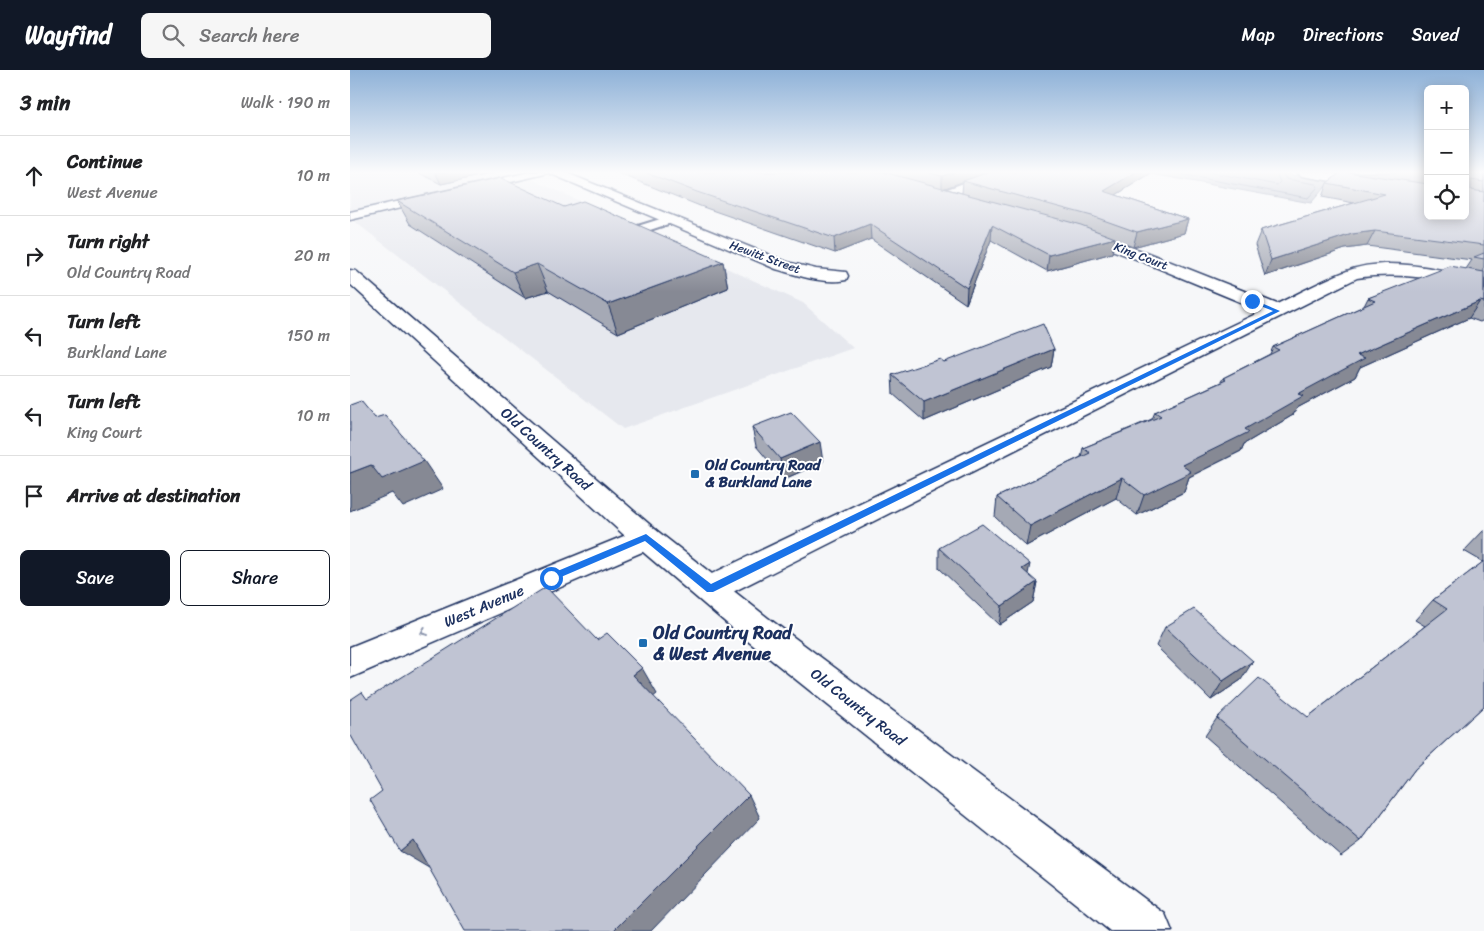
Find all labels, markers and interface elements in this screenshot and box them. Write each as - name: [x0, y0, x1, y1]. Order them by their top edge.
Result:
- search box: [141, 13, 491, 58]
- text: Wayfind: [25, 14, 111, 56]
- text: Search here: [199, 19, 299, 52]
- text: Map: [1242, 19, 1275, 51]
- text: Directions: [1303, 19, 1384, 51]
- text: Saved: [1412, 19, 1459, 51]
- icon: search: [159, 21, 187, 49]
- text: 3 min: [20, 84, 70, 122]
- map controls: [1424, 85, 1469, 220]
- button: +: [1424, 85, 1469, 130]
- text: Walk · 190 m: [241, 88, 330, 117]
- button: −: [1424, 130, 1469, 175]
- text: Continue: [67, 145, 143, 178]
- text: 10 m: [297, 161, 330, 190]
- icon: ahead: [20, 162, 48, 190]
- button: locate: [1424, 175, 1469, 220]
- text: West Avenue: [67, 178, 158, 207]
- text: Turn right: [67, 225, 149, 258]
- street label: Hewitt Street: [726, 234, 804, 280]
- street label: King Court: [1111, 236, 1171, 276]
- text: 20 m: [294, 241, 330, 270]
- icon: right: [20, 242, 48, 270]
- text: Old Country Road: [67, 258, 190, 287]
- route end: [1241, 290, 1264, 313]
- text: Turn left: [67, 305, 140, 338]
- text: 150 m: [287, 321, 330, 350]
- icon: left: [20, 322, 48, 350]
- text: Burkland Lane: [67, 338, 167, 367]
- text: Turn left: [67, 385, 140, 418]
- text: 10 m: [297, 401, 330, 430]
- street label: Old Country Road: [494, 401, 598, 498]
- icon: left: [20, 402, 48, 430]
- text: King Court: [67, 418, 142, 447]
- place label: Old Country Road & Burkland Lane: [704, 452, 823, 495]
- marker: Old Country Road & Burkland Lane: [689, 468, 701, 480]
- text: Arrive at destination: [67, 479, 240, 512]
- icon: arrive: [20, 482, 48, 510]
- button: Save: [20, 550, 170, 606]
- button: Share: [180, 550, 330, 606]
- route start: [540, 567, 563, 590]
- street label: West Avenue: [440, 577, 528, 635]
- place label: Old Country Road & West Avenue: [653, 617, 793, 670]
- one-way arrow: [420, 626, 428, 636]
- marker: Old Country Road & West Avenue: [637, 637, 649, 649]
- street label: Old Country Road: [805, 661, 912, 753]

